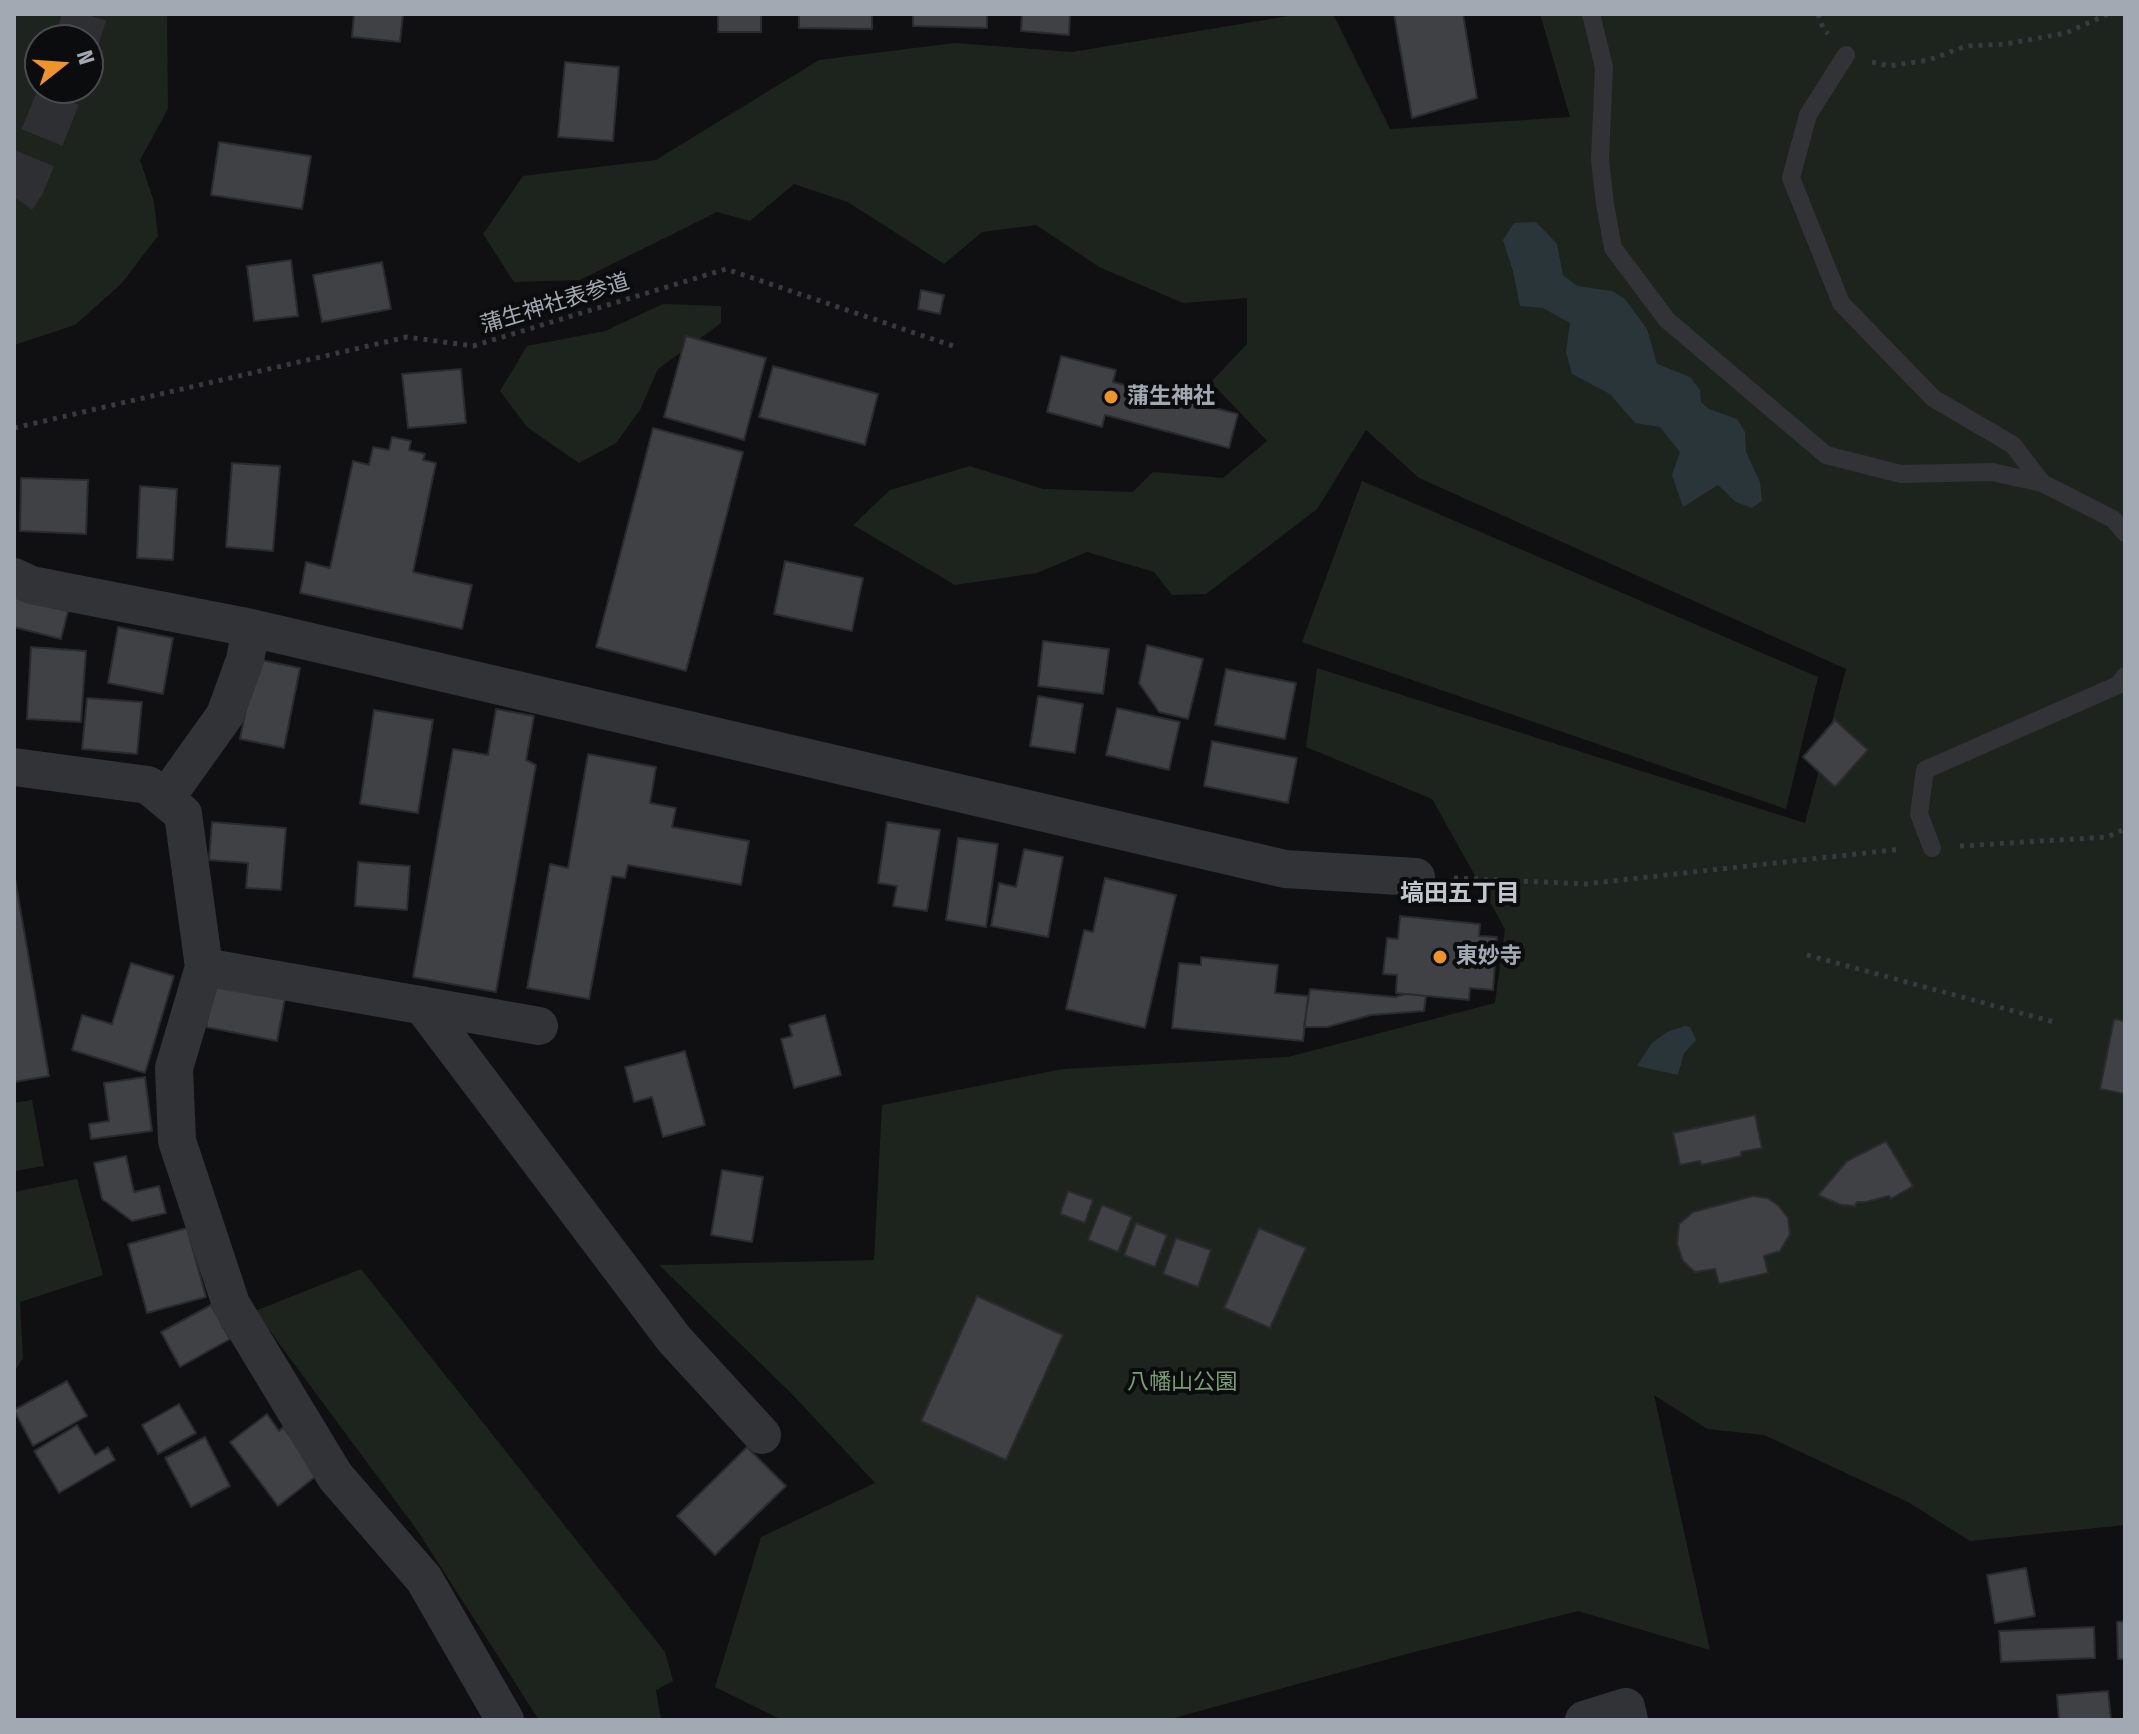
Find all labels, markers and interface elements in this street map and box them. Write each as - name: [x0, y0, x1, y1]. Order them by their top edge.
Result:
- north arrow: [24, 24, 104, 104]
- text: N: [71, 47, 100, 68]
- street label: 蒲生神社表参道: [478, 269, 632, 339]
- place label: 蒲生神社: [1127, 384, 1215, 410]
- marker: 蒲生神社: [1102, 388, 1120, 406]
- district label: 塙田五丁目: [1400, 880, 1520, 908]
- place label: 東妙寺: [1456, 944, 1522, 970]
- marker: 東妙寺: [1431, 948, 1449, 966]
- park label: 八幡山公園: [1127, 1370, 1237, 1396]

